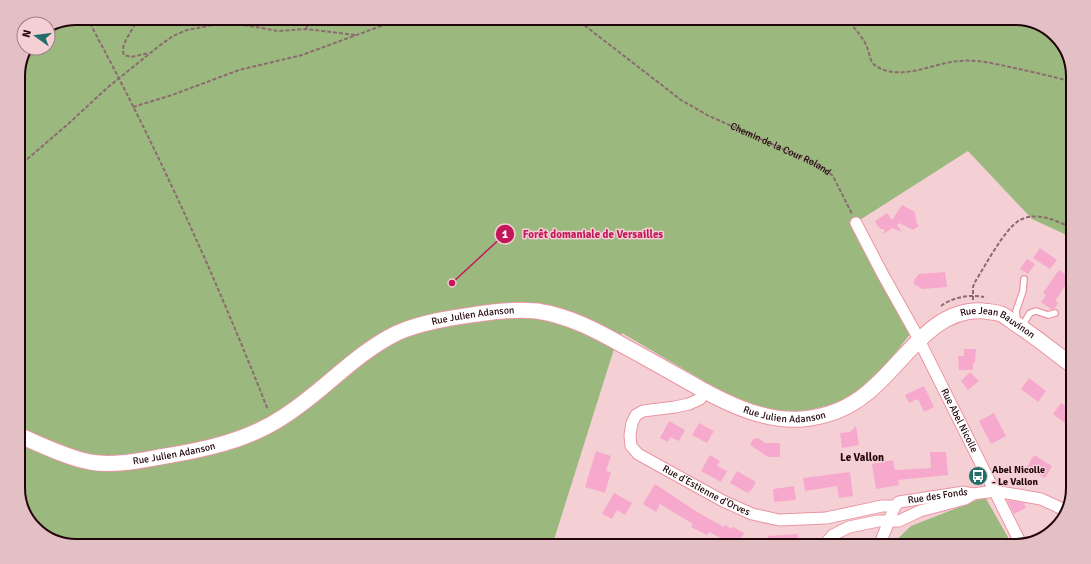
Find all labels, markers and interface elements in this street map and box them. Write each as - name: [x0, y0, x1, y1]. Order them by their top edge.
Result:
- north arrow: [16, 16, 56, 56]
- text: N: [20, 28, 34, 39]
- street label: Chemin de la Cour Roland: [728, 120, 833, 178]
- callout: Forêt domaniale de Versailles: [495, 223, 671, 246]
- text: 1: [502, 227, 509, 242]
- text: Forêt domaniale de Versailles: [523, 228, 663, 241]
- street label: Rue Julien Adanson: [430, 304, 515, 328]
- street label: Rue Jean Bauvinon: [959, 305, 1037, 341]
- street label: Rue Abel Nicolle: [938, 387, 980, 455]
- street label: Rue Julien Adanson: [742, 404, 827, 425]
- street label: Rue Julien Adanson: [132, 440, 217, 467]
- district label: Le Vallon: [840, 451, 884, 464]
- street label: Rue d'Estienne d'Orves: [660, 463, 752, 519]
- place label: Abel Nicolle - Le Vallon: [992, 464, 1045, 488]
- bus stop icon: Abel Nicolle - Le Vallon: [967, 465, 989, 487]
- street label: Rue des Fonds: [907, 486, 970, 507]

